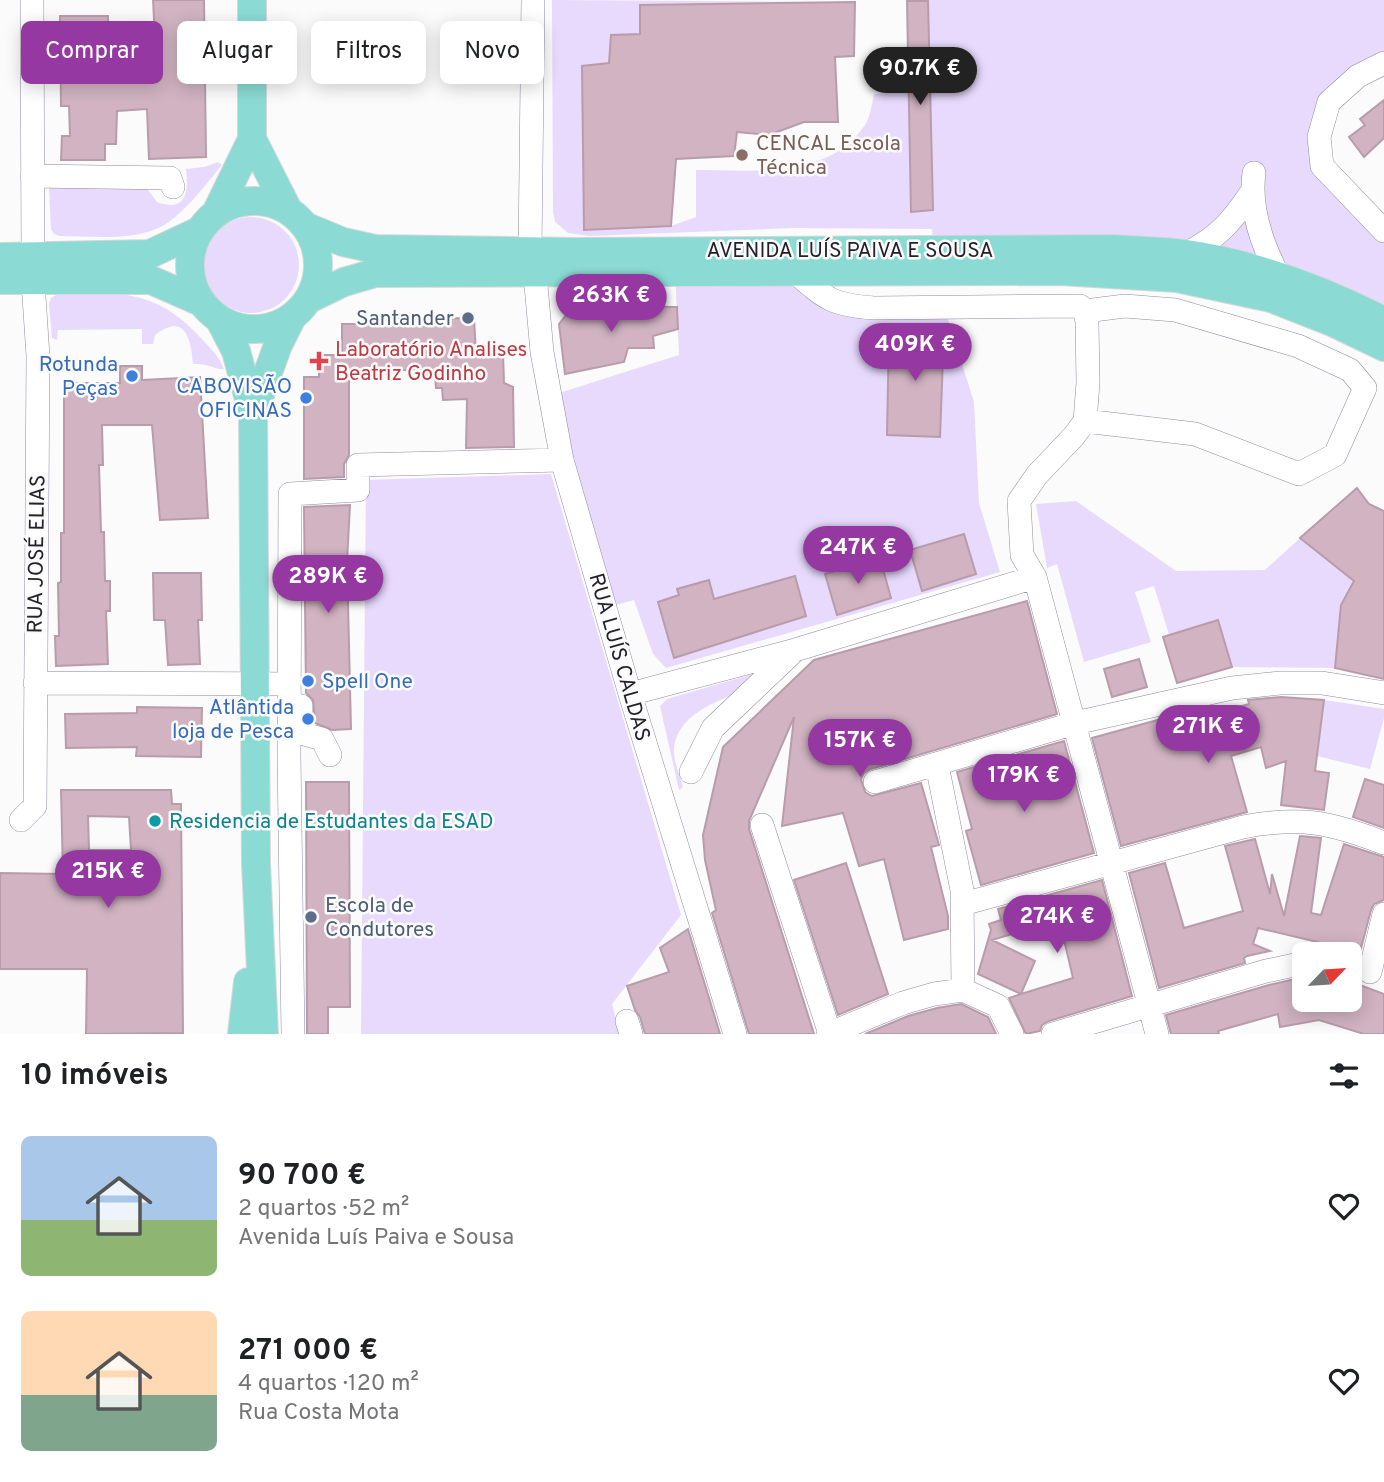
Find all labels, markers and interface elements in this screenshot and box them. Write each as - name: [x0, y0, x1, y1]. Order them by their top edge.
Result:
- chip: Comprar: [21, 21, 163, 84]
- chip: Alugar: [177, 21, 297, 84]
- chip: Filtros: [311, 21, 426, 84]
- chip: Novo: [440, 21, 544, 84]
- pin: 90.7K €: [855, 48, 985, 107]
- text: 90.7K €: [879, 55, 961, 84]
- place label: CENCAL Escola Técnica: [756, 131, 901, 182]
- marker: CENCAL Escola Técnica: [734, 147, 750, 163]
- street label: AVENIDA LUÍS PAIVA E SOUSA: [707, 237, 993, 265]
- pin: 263K €: [554, 274, 668, 334]
- text: 263K €: [572, 282, 650, 311]
- place label: Santander: [356, 306, 454, 333]
- marker: Santander: [460, 310, 476, 326]
- pin: 409K €: [858, 324, 972, 383]
- text: 409K €: [875, 331, 955, 360]
- place label: Laboratório Analises Beatriz Godinho: [335, 337, 527, 388]
- marker: Laboratório Analises Beatriz Godinho: [309, 351, 329, 371]
- place label: Rotunda Peças: [39, 352, 118, 403]
- marker: Rotunda Peças: [124, 368, 140, 384]
- place label: CABOVISÃO OFICINAS: [176, 374, 292, 425]
- marker: CABOVISÃO OFICINAS: [298, 390, 314, 406]
- street label: RUA JOSÉ ELIAS: [22, 474, 52, 634]
- pin: 247K €: [801, 526, 915, 586]
- text: 247K €: [819, 534, 897, 563]
- pin: 289K €: [271, 556, 385, 615]
- text: 289K €: [288, 563, 368, 592]
- street label: RUA LUÍS CALDAS: [582, 570, 656, 745]
- place label: Spell One: [322, 669, 413, 696]
- marker: Spell One: [300, 673, 316, 689]
- place label: Atlântida loja de Pesca: [172, 695, 294, 746]
- pin: 271K €: [1151, 706, 1265, 765]
- marker: Atlântida loja de Pesca: [300, 711, 316, 727]
- text: 271K €: [1172, 713, 1244, 742]
- pin: 157K €: [803, 720, 917, 779]
- text: 157K €: [824, 727, 896, 756]
- pin: 179K €: [967, 754, 1081, 814]
- text: 179K €: [988, 762, 1060, 791]
- place label: Residencia de Estudantes da ESAD: [169, 809, 493, 836]
- marker: Residencia de Estudantes da ESAD: [147, 813, 163, 829]
- pin: 215K €: [51, 850, 165, 910]
- text: 215K €: [71, 858, 145, 887]
- place label: Escola de Condutores: [325, 893, 434, 944]
- pin: 274K €: [1000, 895, 1114, 955]
- text: 274K €: [1019, 903, 1095, 932]
- marker: Escola de Condutores: [303, 909, 319, 925]
- north arrow: [1292, 942, 1362, 1012]
- map controls: [1292, 942, 1362, 1012]
- icon: filters: [1325, 1057, 1363, 1095]
- text: 10 imóveis: [21, 1058, 168, 1095]
- text: 90 700 €: [238, 1158, 366, 1195]
- icon: home: [77, 1164, 161, 1248]
- icon: heart: [1325, 1187, 1363, 1225]
- text: 2 quartos · 52 m²: [238, 1195, 409, 1224]
- text: Avenida Luís Paiva e Sousa: [238, 1224, 514, 1253]
- text: 271 000 €: [238, 1333, 378, 1370]
- icon: home: [77, 1339, 161, 1423]
- icon: heart: [1325, 1362, 1363, 1400]
- text: 4 quartos · 120 m²: [238, 1370, 419, 1399]
- text: Rua Costa Mota: [238, 1399, 399, 1428]

